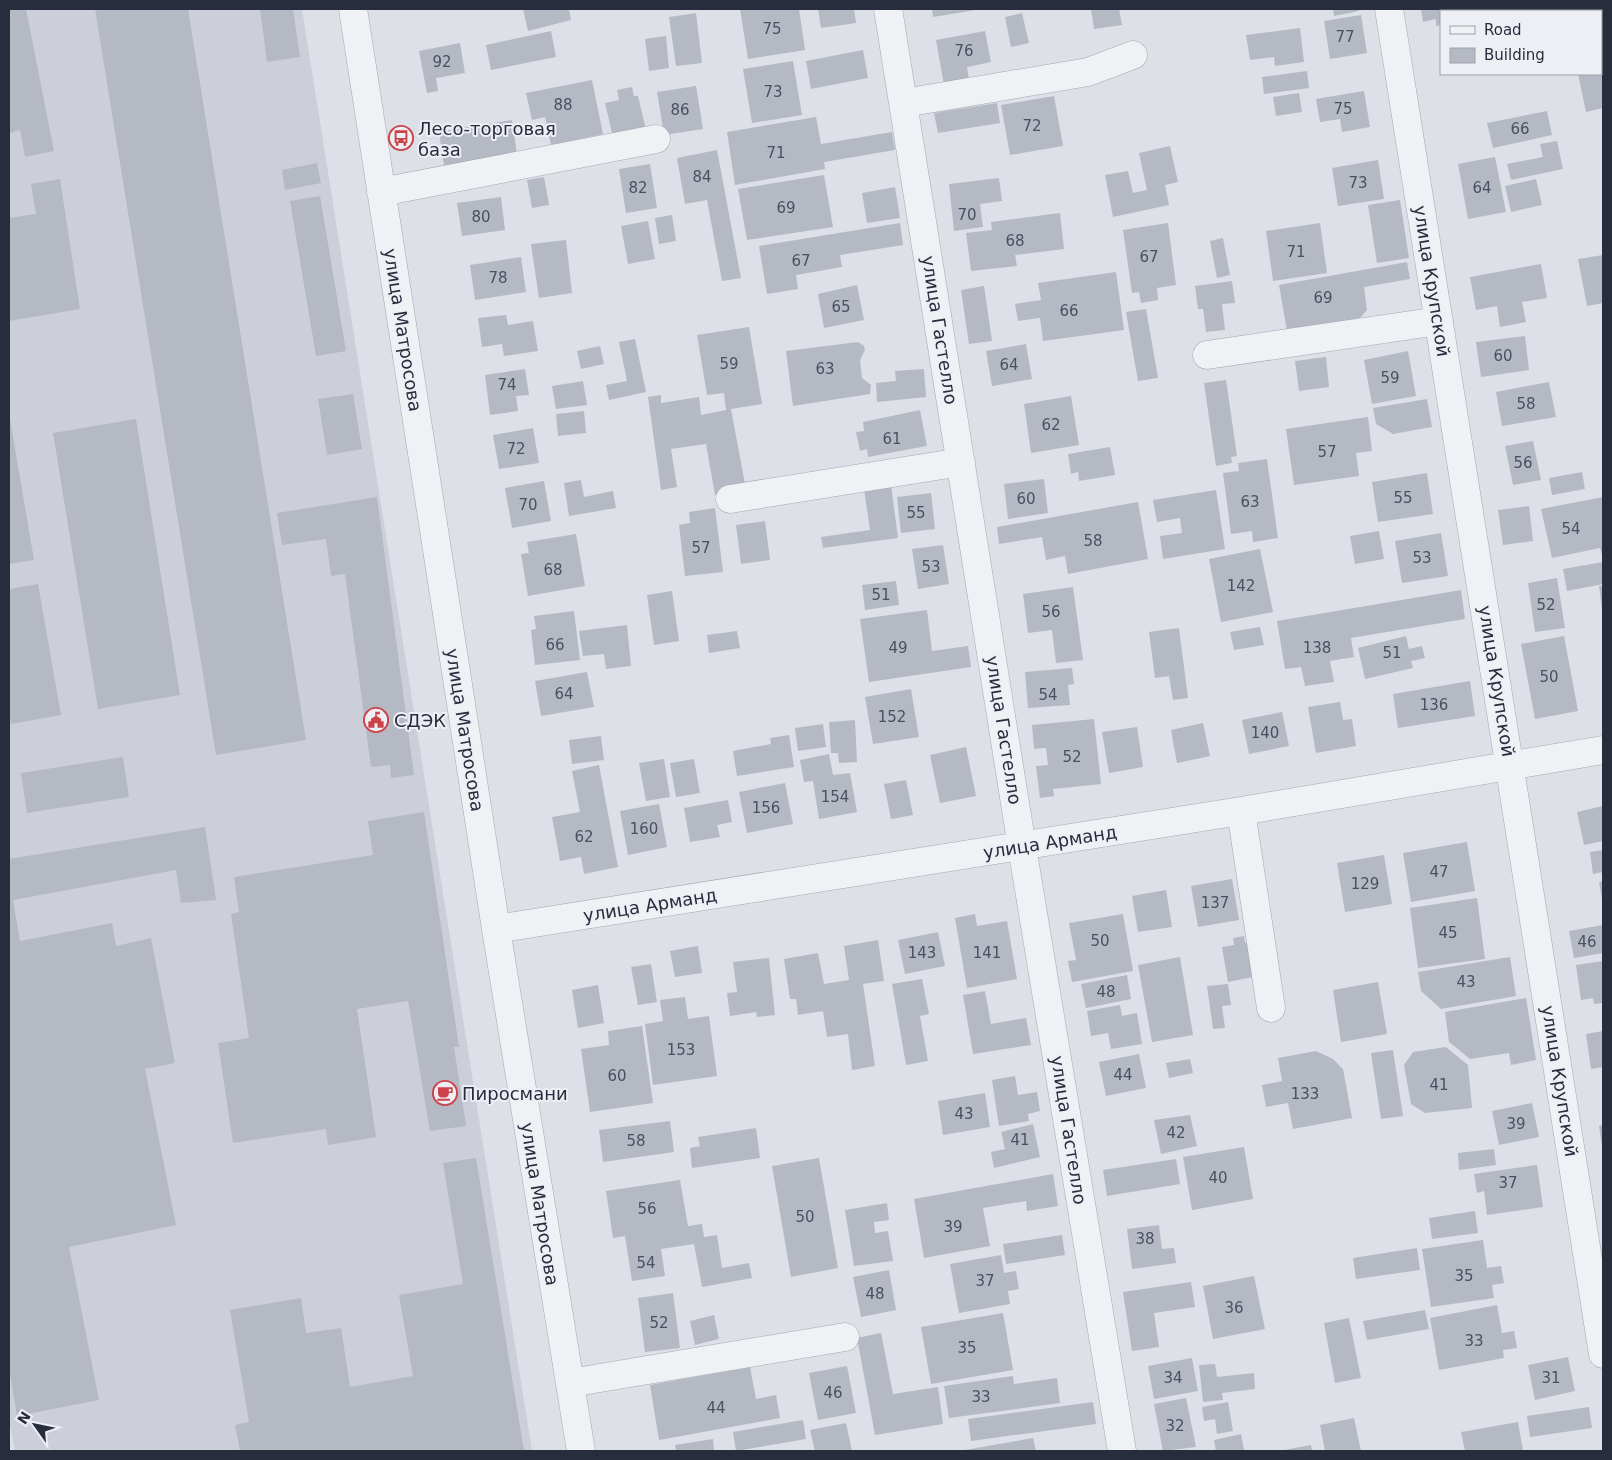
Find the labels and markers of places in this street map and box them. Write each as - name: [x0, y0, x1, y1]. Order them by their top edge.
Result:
- place label: Лесо-торговая база: [418, 118, 556, 160]
- bus stop icon: Лесо-торговая база: [388, 125, 414, 151]
- public building icon: СДЭК: [363, 707, 389, 733]
- place label: СДЭК: [394, 710, 446, 731]
- cafe icon: Пиросмани: [432, 1080, 458, 1106]
- place label: Пиросмани: [462, 1083, 568, 1104]

